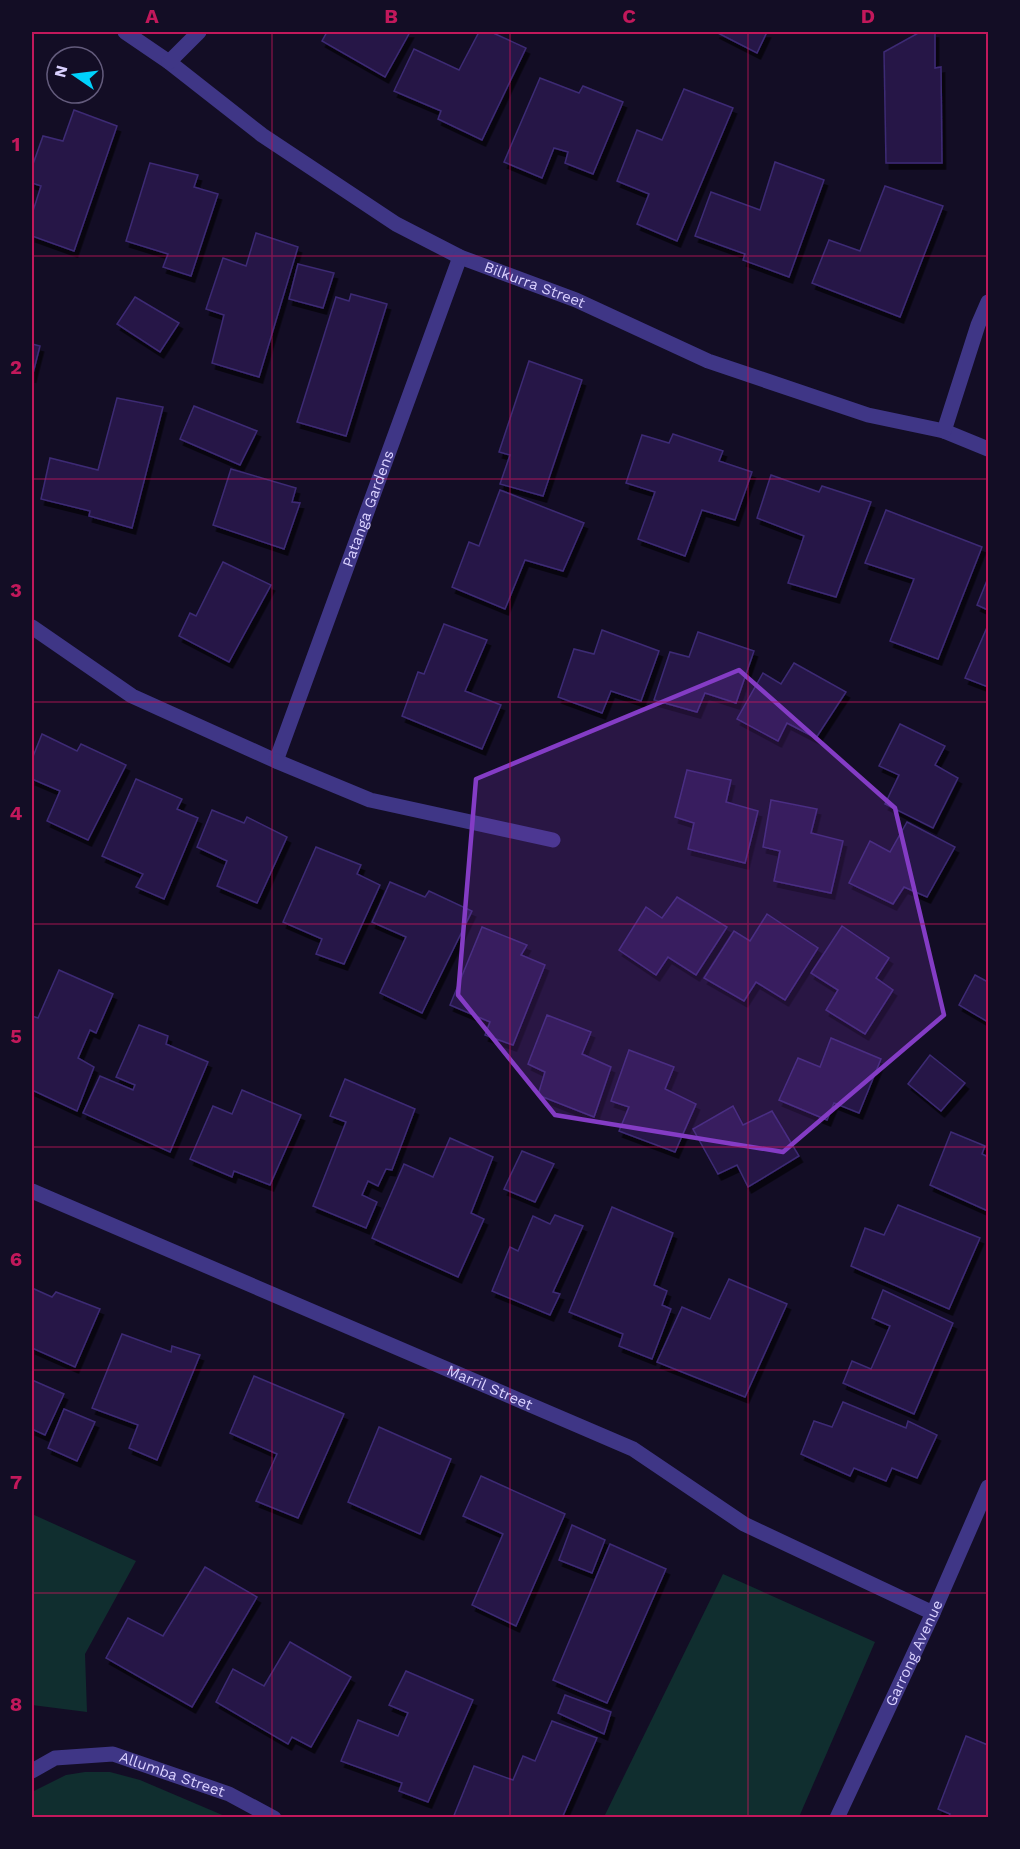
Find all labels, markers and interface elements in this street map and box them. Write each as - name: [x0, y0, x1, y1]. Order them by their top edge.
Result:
- text: A: [145, 4, 159, 28]
- text: B: [384, 4, 398, 28]
- text: C: [622, 4, 636, 28]
- text: D: [861, 4, 875, 28]
- north arrow: [45, 45, 105, 105]
- text: N: [50, 63, 72, 80]
- text: 1: [12, 132, 20, 156]
- street label: Bilkurra Street: [482, 258, 589, 312]
- text: 2: [10, 355, 22, 379]
- street label: Patanga Gardens: [338, 448, 398, 570]
- text: 3: [10, 578, 22, 602]
- text: 4: [10, 801, 23, 825]
- text: 5: [10, 1024, 22, 1048]
- text: 6: [10, 1247, 22, 1271]
- street label: Marril Street: [444, 1361, 536, 1414]
- text: 7: [10, 1470, 22, 1494]
- street label: Garrong Avenue: [882, 1597, 947, 1709]
- text: 8: [10, 1692, 22, 1716]
- street label: Allumba Street: [117, 1748, 228, 1801]

